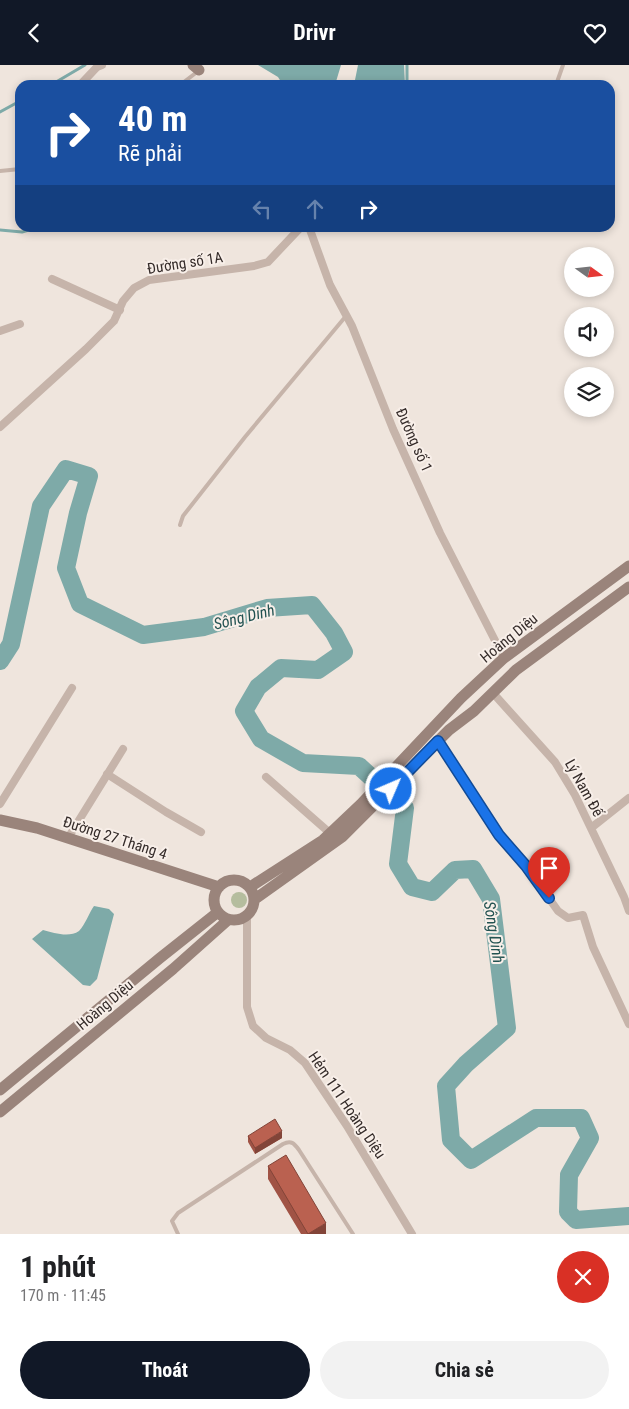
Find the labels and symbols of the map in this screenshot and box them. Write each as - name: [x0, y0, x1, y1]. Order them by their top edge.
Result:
- north arrow: [564, 247, 614, 297]
- street label: Đường số 1A: [146, 248, 225, 278]
- street label: Đường số 1: [392, 405, 436, 475]
- water label: Sông Dinh: [212, 600, 276, 634]
- street label: Hoàng Diệu: [477, 609, 541, 667]
- street label: Lý Nam Đế: [561, 756, 608, 821]
- position arrow: [364, 762, 416, 814]
- street label: Đường 27 Tháng 4: [61, 813, 169, 863]
- pin: [528, 847, 570, 898]
- water label: Sông Dinh: [480, 900, 508, 964]
- street label: Hoàng Diệu: [73, 976, 137, 1034]
- street label: Hẻm 111 Hoàng Diệu: [305, 1048, 389, 1162]

